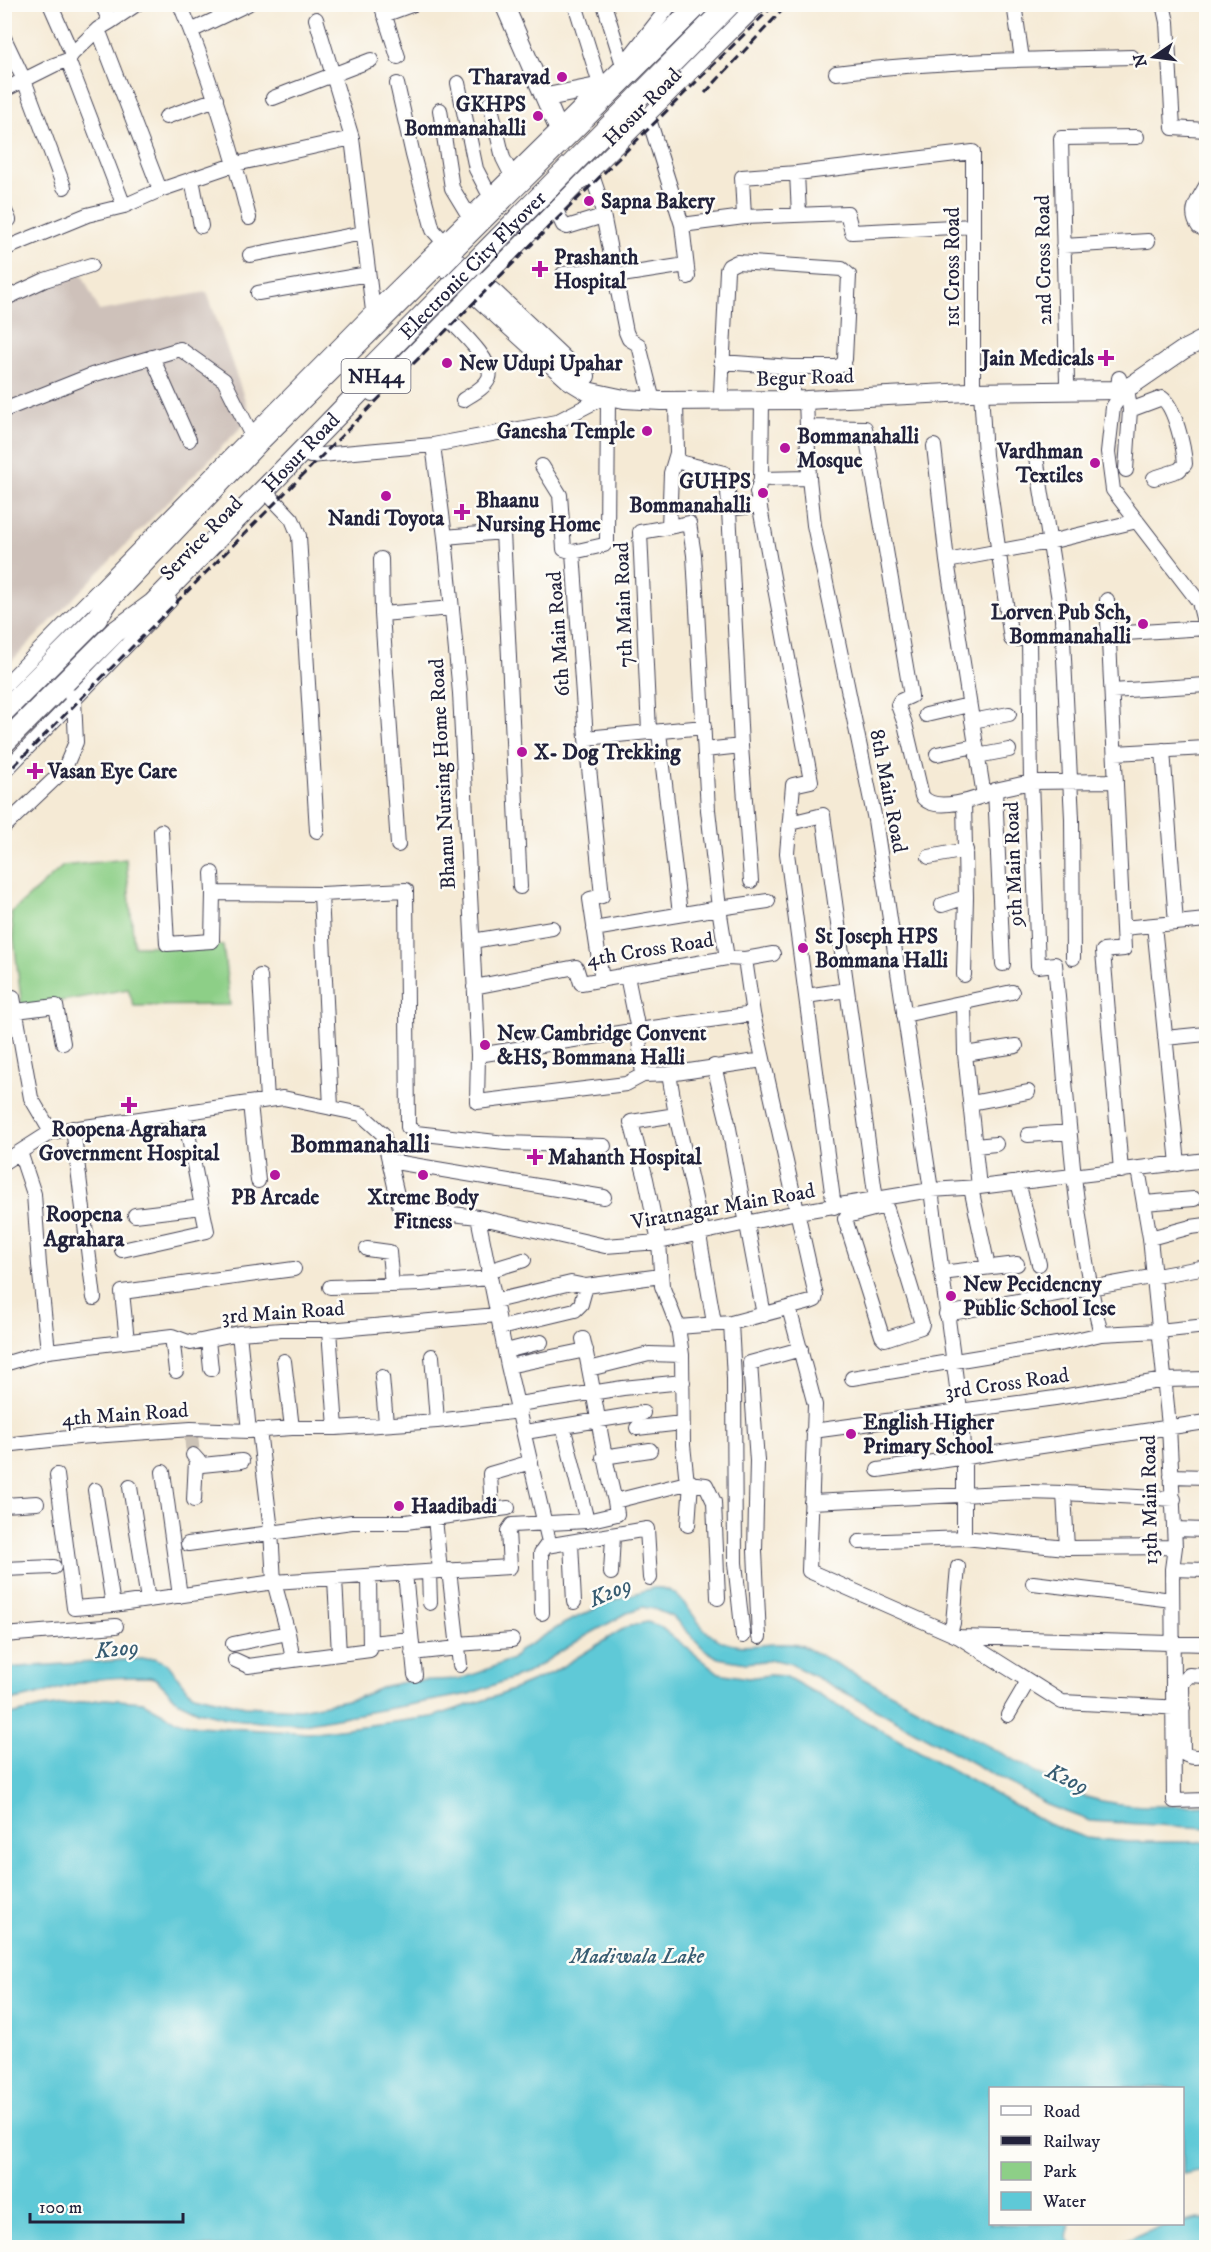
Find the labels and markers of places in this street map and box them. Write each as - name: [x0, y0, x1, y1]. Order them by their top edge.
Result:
- place label: Tharavad: [468, 65, 551, 91]
- marker: Tharavad: [555, 70, 569, 84]
- place label: GKHPS Bommanahalli: [404, 92, 527, 142]
- marker: GKHPS Bommanahalli: [531, 109, 545, 123]
- place label: Sapna Bakery: [601, 189, 716, 215]
- marker: Sapna Bakery: [582, 194, 596, 208]
- place label: Prashanth Hospital: [554, 245, 639, 295]
- marker: Prashanth Hospital: [531, 260, 549, 278]
- place label: Jain Medicals: [979, 346, 1094, 372]
- place label: New Udupi Upahar: [459, 351, 623, 377]
- marker: Jain Medicals: [1099, 351, 1113, 365]
- marker: New Udupi Upahar: [440, 356, 454, 370]
- place label: Ganesha Temple: [497, 419, 635, 445]
- marker: Ganesha Temple: [640, 424, 654, 438]
- place label: Bommanahalli Mosque: [797, 424, 919, 474]
- place label: Vardhman Textiles: [996, 439, 1084, 489]
- marker: Bommanahalli Mosque: [778, 441, 792, 455]
- marker: Vardhman Textiles: [1088, 456, 1102, 470]
- place label: GUHPS Bommanahalli: [629, 469, 752, 519]
- marker: GUHPS Bommanahalli: [756, 486, 770, 500]
- place label: Bhaanu Nursing Home: [476, 488, 601, 538]
- marker: Nandi Toyota: [379, 489, 393, 503]
- marker: Bhaanu Nursing Home: [453, 503, 471, 521]
- place label: Nandi Toyota: [328, 506, 445, 532]
- place label: Lorven Pub Sch, Bommanahalli: [991, 600, 1132, 650]
- marker: Lorven Pub Sch, Bommanahalli: [1136, 617, 1150, 631]
- place label: X- Dog Trekking: [534, 740, 681, 766]
- marker: X- Dog Trekking: [515, 745, 529, 759]
- place label: Vasan Eye Care: [47, 759, 178, 785]
- marker: Vasan Eye Care: [26, 762, 44, 780]
- place label: St Joseph HPS Bommana Halli: [815, 924, 949, 974]
- marker: St Joseph HPS Bommana Halli: [796, 941, 810, 955]
- place label: New Cambridge Convent &HS, Bommana Halli: [497, 1021, 707, 1071]
- marker: New Cambridge Convent &HS, Bommana Halli: [478, 1038, 492, 1052]
- marker: Roopena Agrahara Government Hospital: [120, 1096, 138, 1114]
- place label: Roopena Agrahara Government Hospital: [39, 1117, 220, 1167]
- place label: Mahanth Hospital: [548, 1145, 702, 1171]
- marker: Mahanth Hospital: [526, 1148, 544, 1166]
- marker: PB Arcade: [268, 1168, 282, 1182]
- marker: Xtreme Body Fitness: [416, 1168, 430, 1182]
- place label: PB Arcade: [231, 1185, 319, 1211]
- place label: Xtreme Body Fitness: [368, 1185, 480, 1235]
- place label: New Pecidencny Public School Icse: [963, 1272, 1116, 1322]
- marker: New Pecidencny Public School Icse: [944, 1289, 958, 1303]
- place label: English Higher Primary School: [863, 1410, 995, 1460]
- marker: English Higher Primary School: [844, 1427, 858, 1441]
- place label: Haadibadi: [411, 1494, 498, 1520]
- marker: Haadibadi: [392, 1499, 406, 1513]

